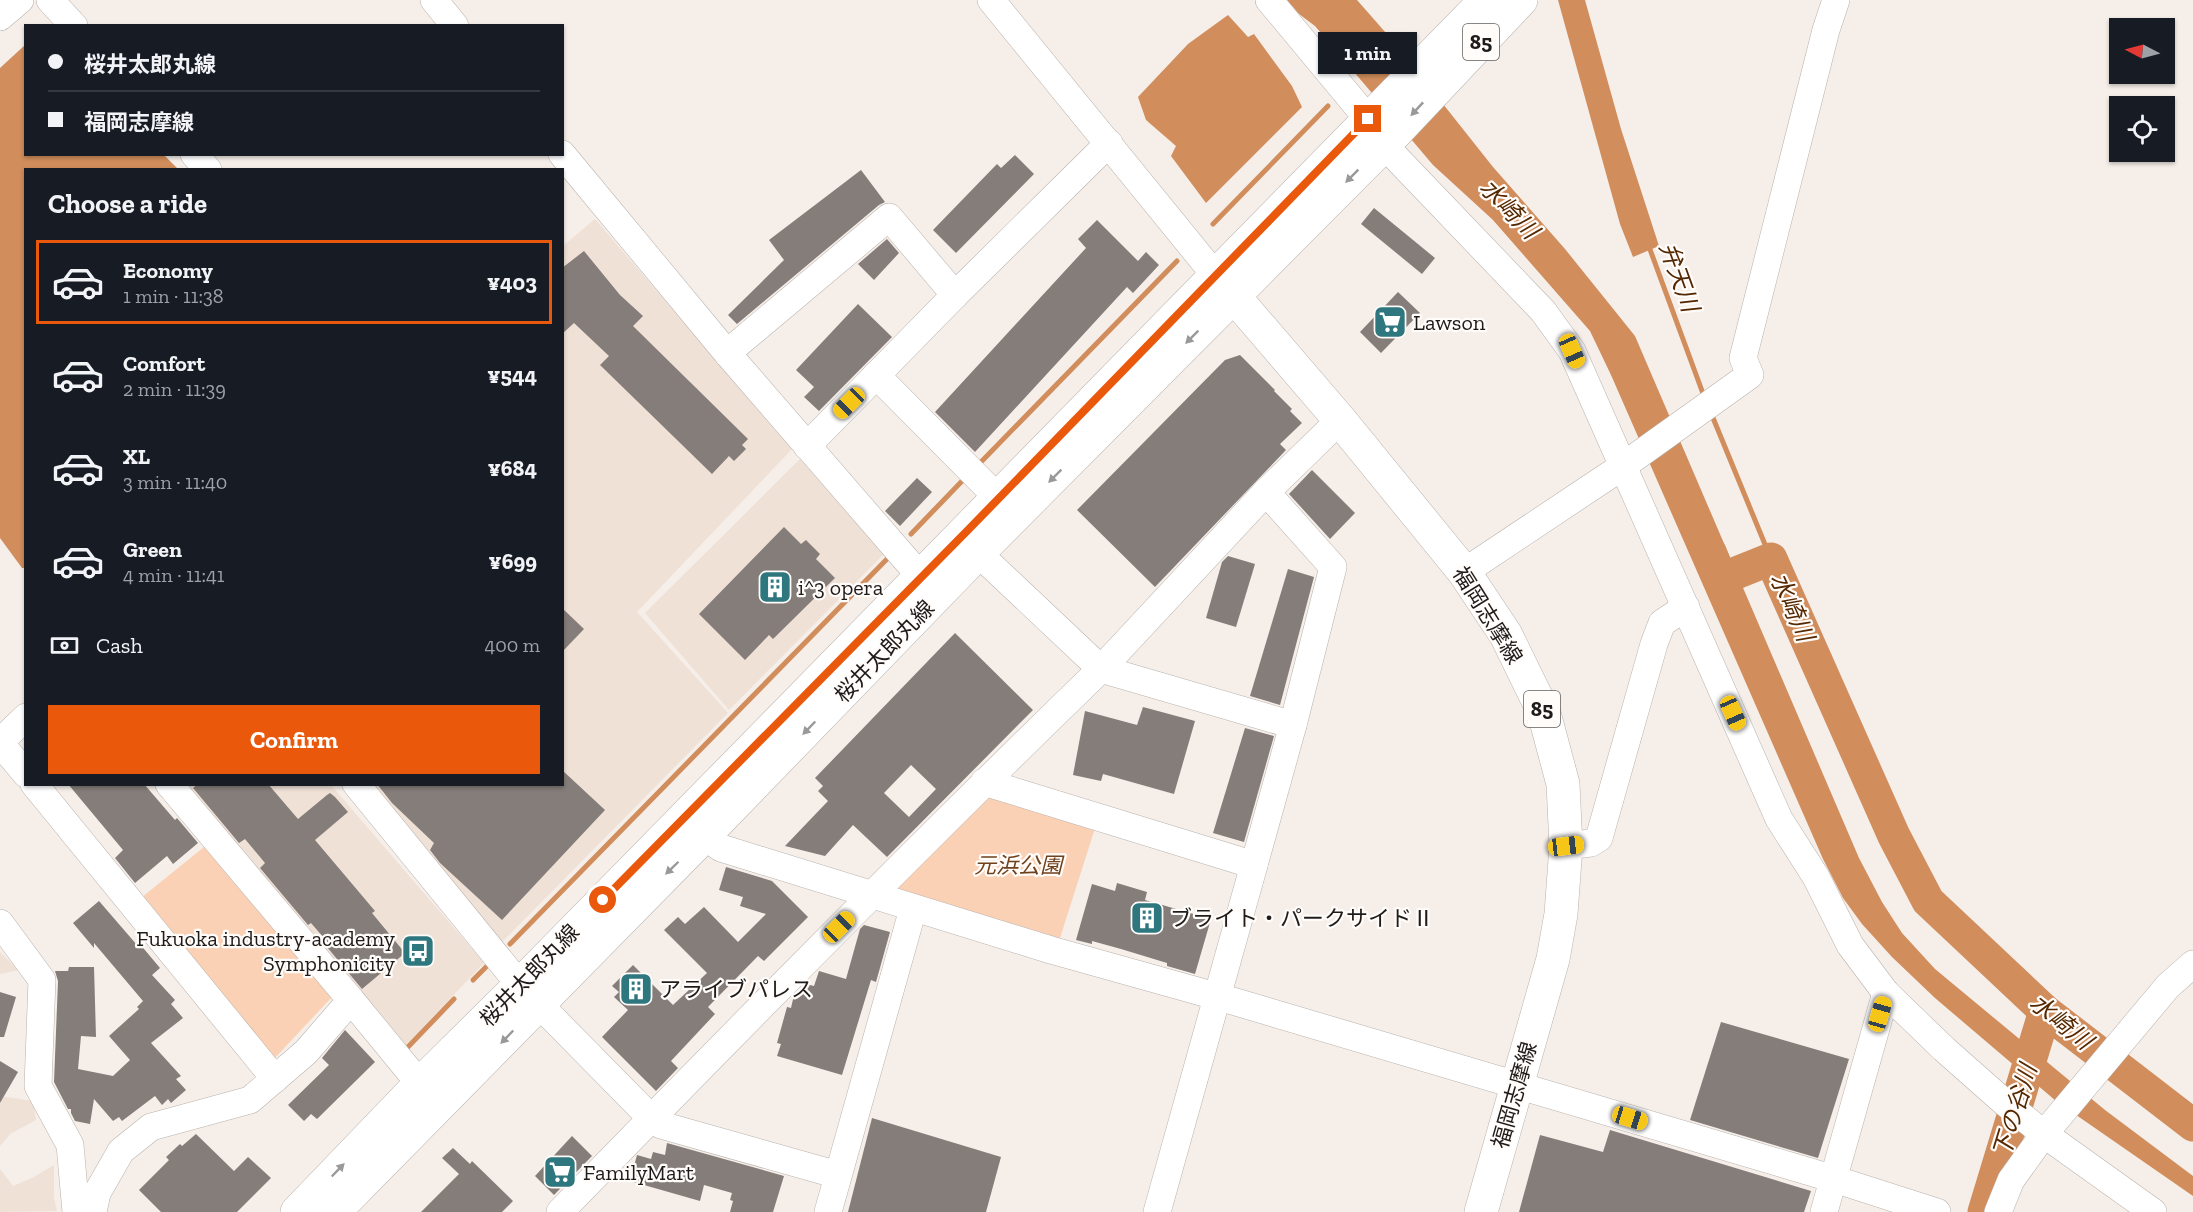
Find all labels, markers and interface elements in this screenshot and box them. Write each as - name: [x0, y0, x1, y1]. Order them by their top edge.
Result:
- north arrow: [2109, 18, 2175, 84]
- map controls: [2109, 18, 2175, 162]
- road number: 85: [1463, 24, 1499, 60]
- callout: 1 min: [1318, 32, 1418, 74]
- text: 1 min: [1344, 41, 1391, 65]
- text: 桜井太郎丸線: [84, 51, 216, 78]
- button: locate: [2109, 96, 2175, 162]
- one-way arrow: [1411, 101, 1424, 116]
- route end: [1354, 105, 1381, 132]
- text: 福岡志摩線: [84, 109, 194, 136]
- one-way arrow: [1346, 169, 1360, 183]
- water label: 水崎川: [1474, 173, 1547, 247]
- text: Choose a ride: [48, 188, 207, 220]
- water label: 弁天川: [1654, 238, 1706, 318]
- icon: car: [51, 255, 105, 309]
- text: Economy: [123, 257, 213, 284]
- text: ¥403: [487, 269, 537, 296]
- text: 1 min · 11:38: [123, 284, 223, 308]
- supermarket icon: Lawson: [1372, 304, 1408, 340]
- place label: Lawson: [1413, 309, 1486, 336]
- one-way arrow: [1185, 330, 1199, 344]
- car: [1556, 331, 1588, 371]
- icon: car: [51, 348, 105, 402]
- text: Comfort: [123, 350, 205, 377]
- text: ¥544: [487, 362, 537, 389]
- text: 2 min · 11:39: [123, 377, 226, 401]
- car: [830, 384, 868, 422]
- icon: car: [51, 441, 105, 495]
- text: XL: [123, 443, 150, 470]
- text: ¥684: [488, 455, 537, 482]
- one-way arrow: [1048, 468, 1062, 482]
- text: 3 min · 11:40: [123, 470, 227, 494]
- icon: car: [51, 534, 105, 588]
- text: Green: [123, 536, 182, 563]
- text: ¥699: [489, 548, 537, 575]
- street label: 福岡志摩線: [1447, 561, 1528, 669]
- text: 4 min · 11:41: [123, 563, 224, 587]
- water label: 水崎川: [1765, 568, 1822, 648]
- building icon: i^3 opera: [757, 569, 793, 605]
- place label: i^3 opera: [798, 574, 884, 601]
- street label: 桜井太郎丸線: [829, 594, 940, 708]
- icon: cash: [48, 629, 81, 662]
- text: Cash: [96, 632, 143, 659]
- text: 400 m: [484, 633, 540, 657]
- road number: 85: [1524, 691, 1560, 727]
- car: [1717, 693, 1749, 733]
- button: Confirm: [48, 705, 540, 774]
- one-way arrow: [802, 721, 816, 735]
- car: [1547, 835, 1585, 857]
- park label: 元浜公園: [974, 852, 1065, 879]
- one-way arrow: [666, 860, 680, 874]
- route start: [589, 886, 616, 913]
- building icon: ブライト・パークサイドⅡ: [1129, 900, 1165, 936]
- place label: ブライト・パークサイドⅡ: [1170, 905, 1434, 932]
- car: [820, 908, 858, 946]
- street label: 桜井太郎丸線: [474, 918, 585, 1032]
- place label: Fukuoka industry-academy Symphonicity: [136, 925, 396, 977]
- bus stop icon: Fukuoka industry-academy Symphonicity: [400, 933, 436, 969]
- building icon: アライブパレス: [618, 971, 654, 1007]
- place label: アライブパレス: [659, 976, 813, 1003]
- water label: 水崎川: [2024, 988, 2101, 1057]
- car: [1866, 994, 1894, 1034]
- one-way arrow: [500, 1030, 514, 1044]
- street label: 福岡志摩線: [1486, 1039, 1543, 1152]
- water label: 下の谷川: [1987, 1058, 2043, 1161]
- car: [1610, 1104, 1650, 1132]
- supermarket icon: FamilyMart: [542, 1154, 578, 1190]
- place label: FamilyMart: [583, 1159, 695, 1186]
- one-way arrow: [331, 1162, 345, 1177]

